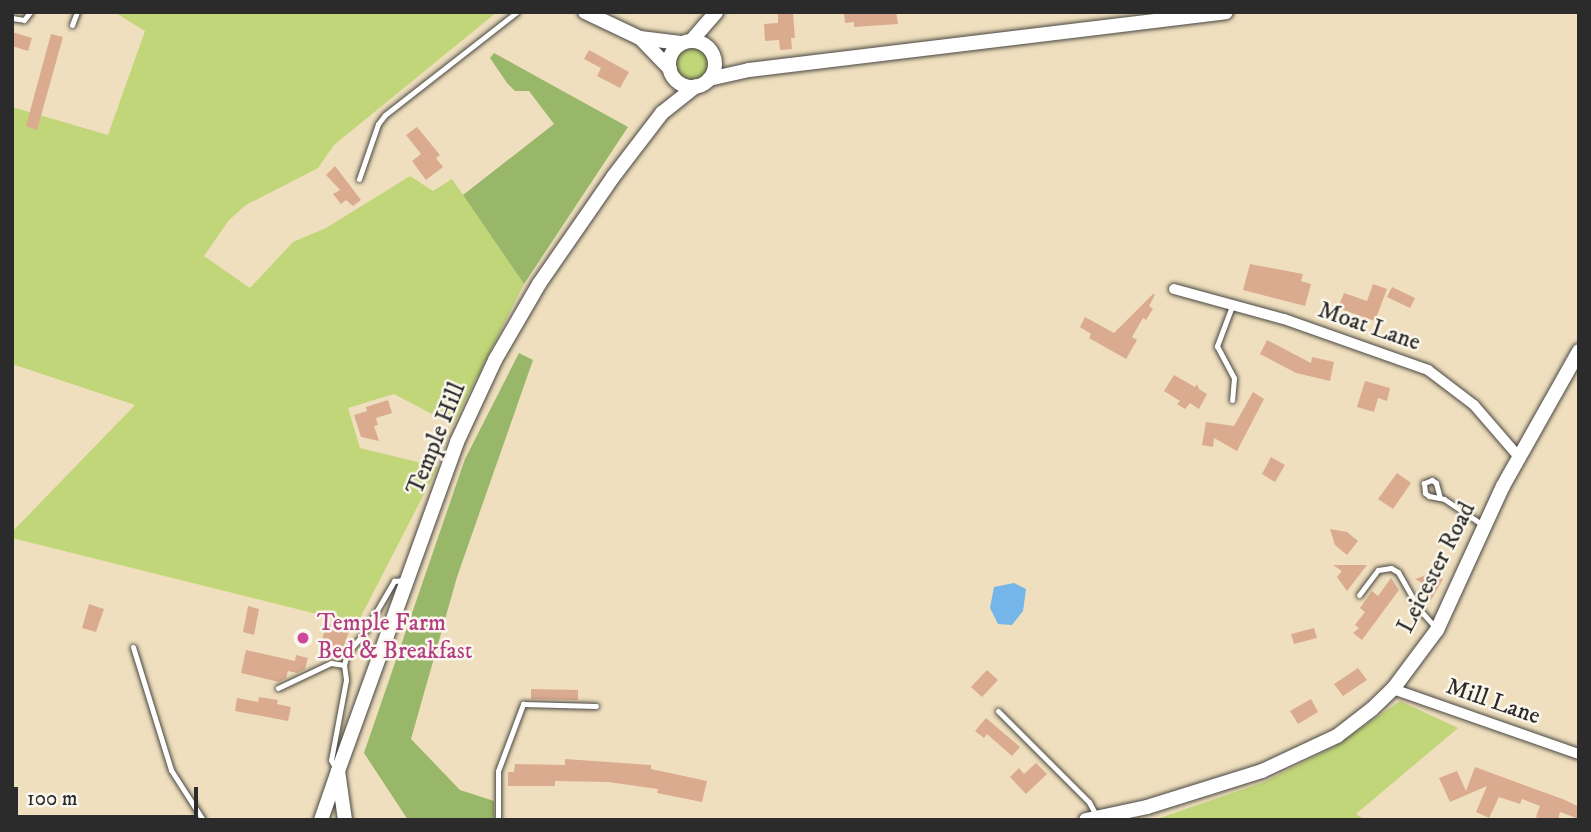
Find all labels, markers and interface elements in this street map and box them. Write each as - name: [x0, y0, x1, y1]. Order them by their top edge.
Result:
- street label: Moat Lane: [1314, 296, 1424, 358]
- street label: Temple Hill: [401, 379, 473, 499]
- street label: Leicester Road: [1392, 498, 1482, 638]
- place label: Temple Farm Bed & Breakfast: [317, 610, 472, 666]
- marker: Temple Farm Bed & Breakfast: [295, 630, 311, 646]
- street label: Mill Lane: [1442, 673, 1544, 731]
- scale bar: [18, 772, 201, 816]
- text: 100 m: [27, 786, 78, 812]

